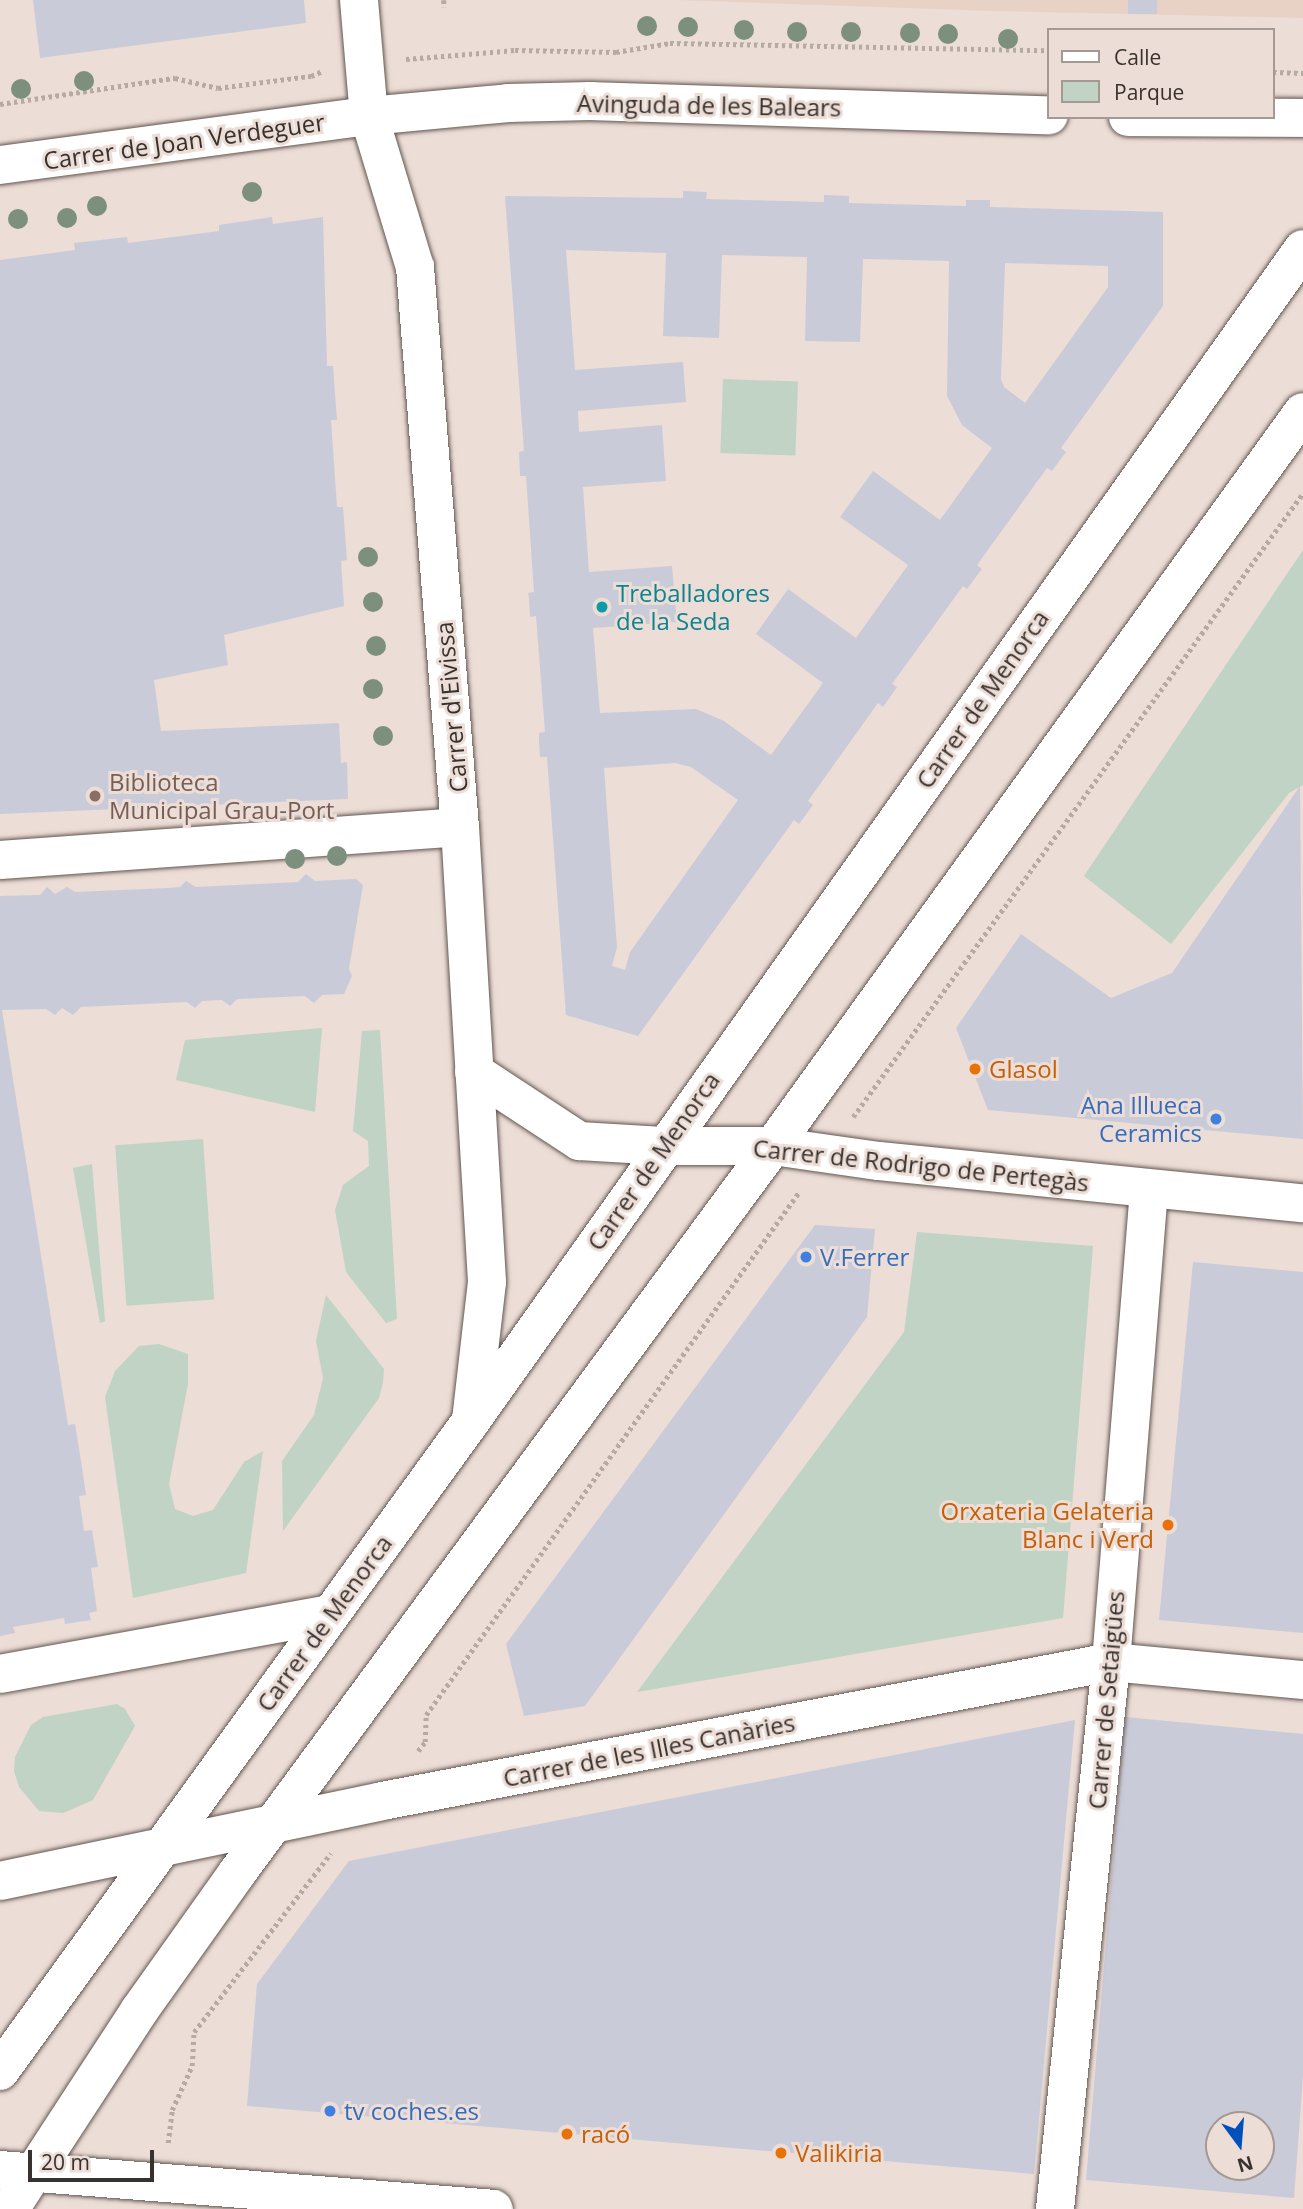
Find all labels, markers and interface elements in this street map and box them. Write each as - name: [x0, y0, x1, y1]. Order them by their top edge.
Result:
- legend: [1048, 28, 1275, 119]
- text: Calle: [1114, 43, 1161, 71]
- text: Parque: [1114, 78, 1184, 106]
- street label: Avinguda de les Balears: [577, 88, 841, 122]
- street label: Carrer de Joan Verdeguer: [41, 107, 327, 175]
- place label: Treballadores de la Seda: [616, 579, 770, 635]
- marker: Treballadores de la Seda: [594, 599, 610, 615]
- street label: Carrer de Menorca: [910, 604, 1054, 794]
- street label: Carrer d'Eivissa: [429, 620, 473, 794]
- place label: Biblioteca Municipal Grau-Port: [109, 768, 334, 824]
- marker: Biblioteca Municipal Grau-Port: [87, 788, 103, 804]
- place label: Glasol: [989, 1055, 1058, 1083]
- marker: Glasol: [967, 1061, 983, 1077]
- street label: Carrer de Menorca: [581, 1066, 725, 1256]
- place label: Ana Illueca Ceramics: [1081, 1091, 1202, 1147]
- marker: Ana Illueca Ceramics: [1208, 1111, 1224, 1127]
- street label: Carrer de Rodrigo de Pertegàs: [752, 1133, 1090, 1197]
- place label: V.Ferrer: [820, 1243, 909, 1271]
- marker: V.Ferrer: [798, 1249, 814, 1265]
- place label: Orxateria Gelateria Blanc i Verd: [941, 1497, 1154, 1553]
- marker: Orxateria Gelateria Blanc i Verd: [1160, 1517, 1176, 1533]
- street label: Carrer de Menorca: [250, 1529, 398, 1717]
- street label: Carrer de Setaigües: [1082, 1590, 1130, 1810]
- street label: Carrer de les Illes Canàries: [501, 1708, 797, 1792]
- place label: tv coches.es: [344, 2097, 479, 2125]
- marker: tv coches.es: [322, 2103, 338, 2119]
- north arrow: [1205, 2111, 1275, 2181]
- place label: racó: [581, 2120, 630, 2148]
- marker: racó: [559, 2126, 575, 2142]
- scale bar: [32, 2136, 158, 2180]
- place label: Valikiria: [795, 2139, 883, 2167]
- marker: Valikiria: [773, 2145, 789, 2161]
- text: 20 m: [41, 2148, 90, 2176]
- text: N: [1234, 2150, 1256, 2179]

